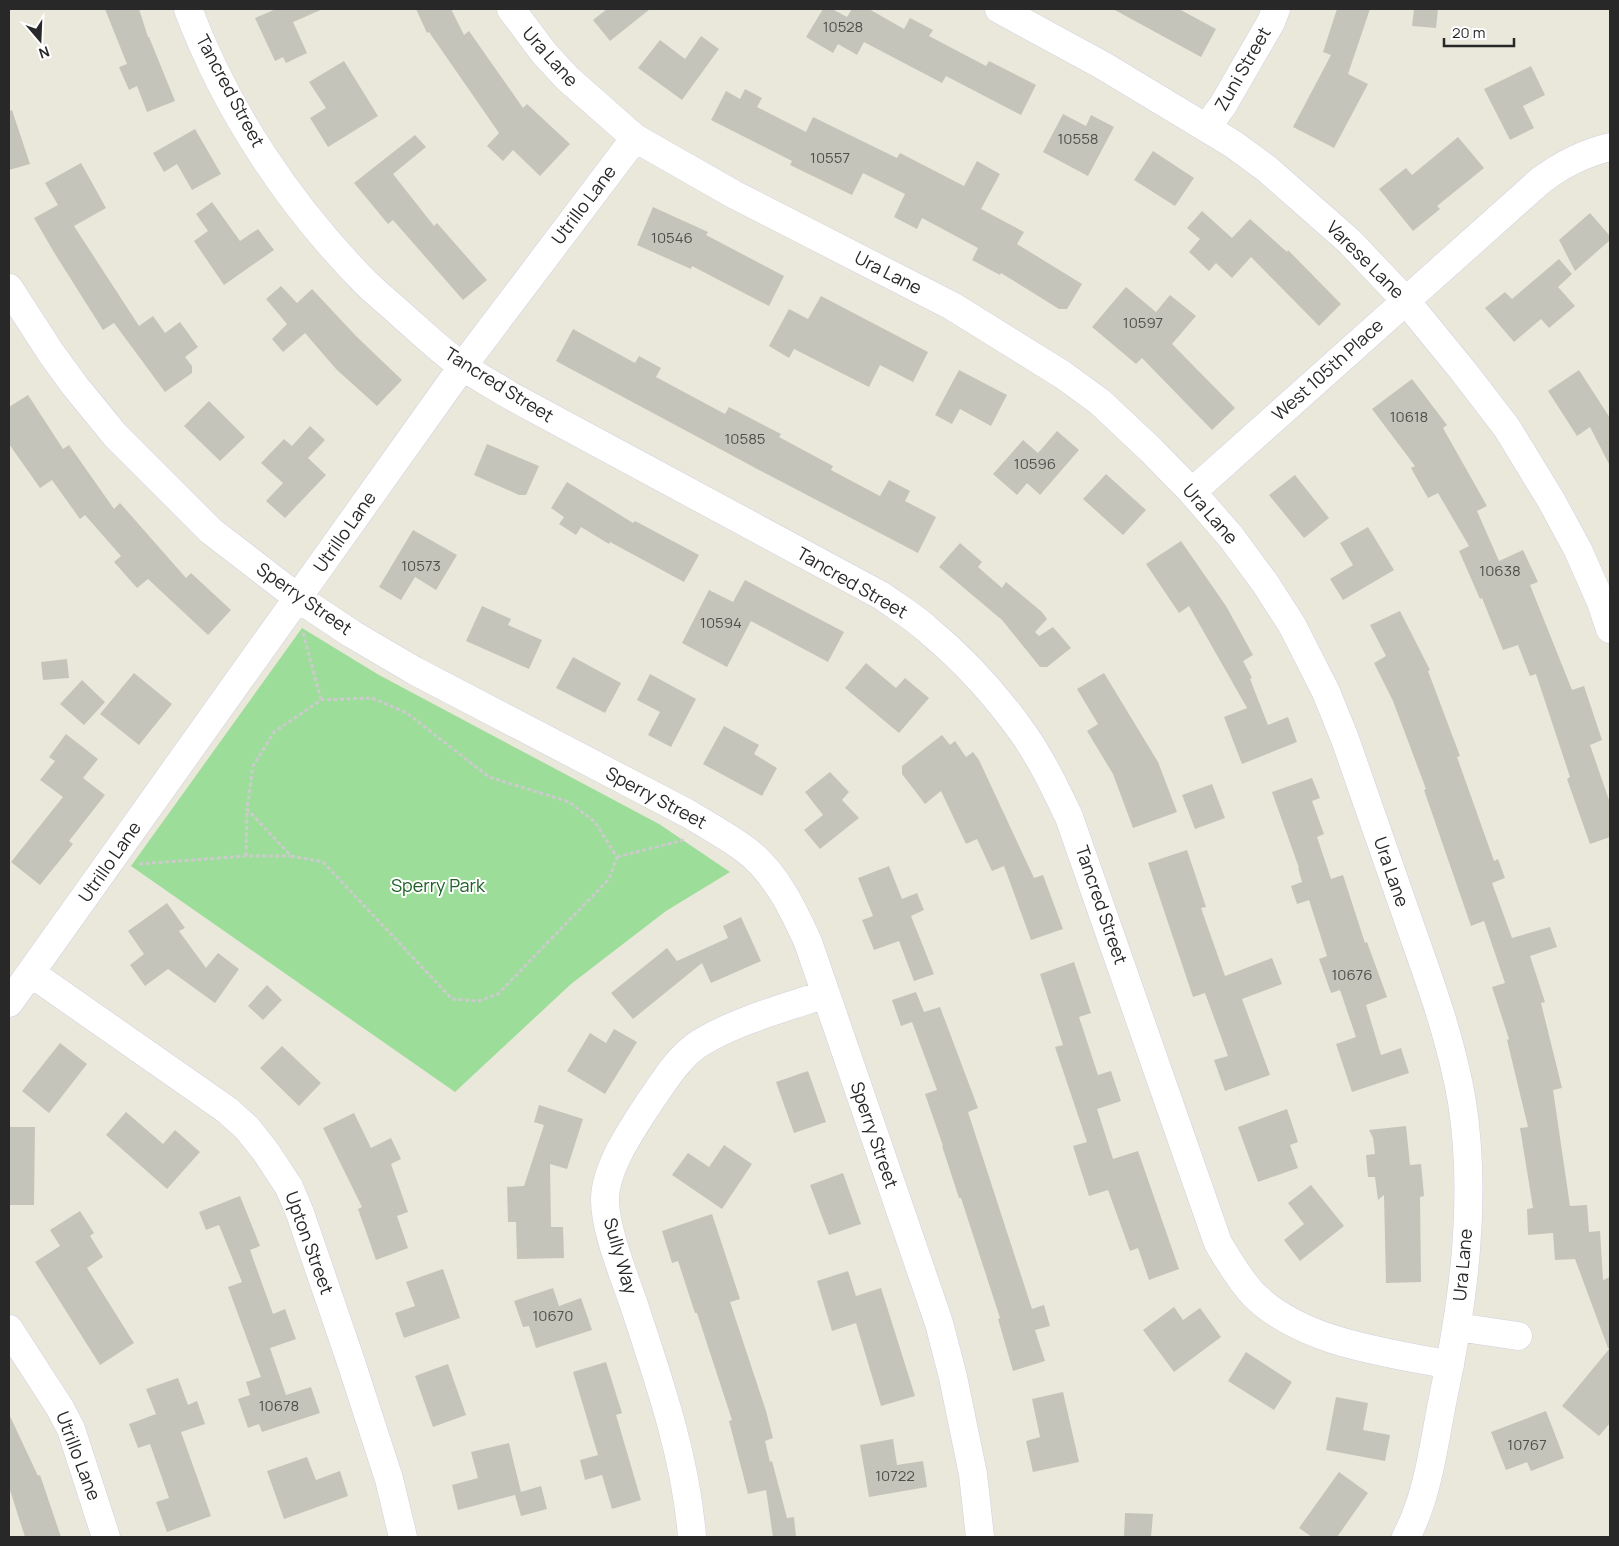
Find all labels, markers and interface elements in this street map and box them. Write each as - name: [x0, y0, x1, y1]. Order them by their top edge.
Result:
- north arrow: [15, 15, 65, 65]
- scale bar: [1444, 15, 1514, 47]
- house number: 10528: [823, 16, 863, 37]
- street label: Ura Lane: [517, 21, 584, 91]
- street label: Zuni Street: [1208, 22, 1276, 115]
- text: 20 m: [1452, 22, 1485, 43]
- street label: Tancred Street: [191, 30, 271, 151]
- text: N: [37, 42, 52, 63]
- house number: 10558: [1057, 128, 1099, 149]
- house number: 10557: [810, 147, 850, 168]
- street label: Utrillo Lane: [545, 160, 621, 249]
- street label: Varese Lane: [1322, 215, 1410, 303]
- house number: 10546: [651, 227, 693, 248]
- street label: Ura Lane: [851, 245, 926, 299]
- house number: 10597: [1123, 312, 1163, 333]
- street label: West 105th Place: [1267, 313, 1388, 426]
- street label: Tancred Street: [441, 341, 558, 427]
- house number: 10618: [1390, 406, 1428, 427]
- house number: 10585: [724, 428, 766, 449]
- house number: 10596: [1014, 453, 1056, 474]
- street label: Ura Lane: [1178, 478, 1244, 549]
- street label: Utrillo Lane: [308, 486, 381, 577]
- street label: Tancred Street: [793, 541, 912, 624]
- house number: 10573: [401, 555, 441, 576]
- street label: Sperry Street: [252, 556, 357, 640]
- house number: 10638: [1479, 560, 1521, 581]
- house number: 10594: [700, 612, 742, 633]
- street label: Sperry Street: [602, 760, 711, 834]
- street label: Utrillo Lane: [73, 816, 146, 907]
- street label: Ura Lane: [1369, 833, 1415, 910]
- street label: Tancred Street: [1070, 842, 1133, 967]
- park label: Sperry Park: [391, 873, 486, 897]
- house number: 10676: [1331, 964, 1373, 985]
- street label: Sperry Street: [846, 1078, 904, 1191]
- street label: Upton Street: [280, 1188, 340, 1297]
- street label: Sully Way: [599, 1215, 643, 1297]
- street label: Ura Lane: [1447, 1228, 1477, 1302]
- house number: 10670: [533, 1305, 574, 1326]
- house number: 10678: [259, 1395, 299, 1416]
- street label: Utrillo Lane: [51, 1408, 107, 1504]
- house number: 10767: [1507, 1434, 1547, 1455]
- house number: 10722: [875, 1465, 915, 1486]

